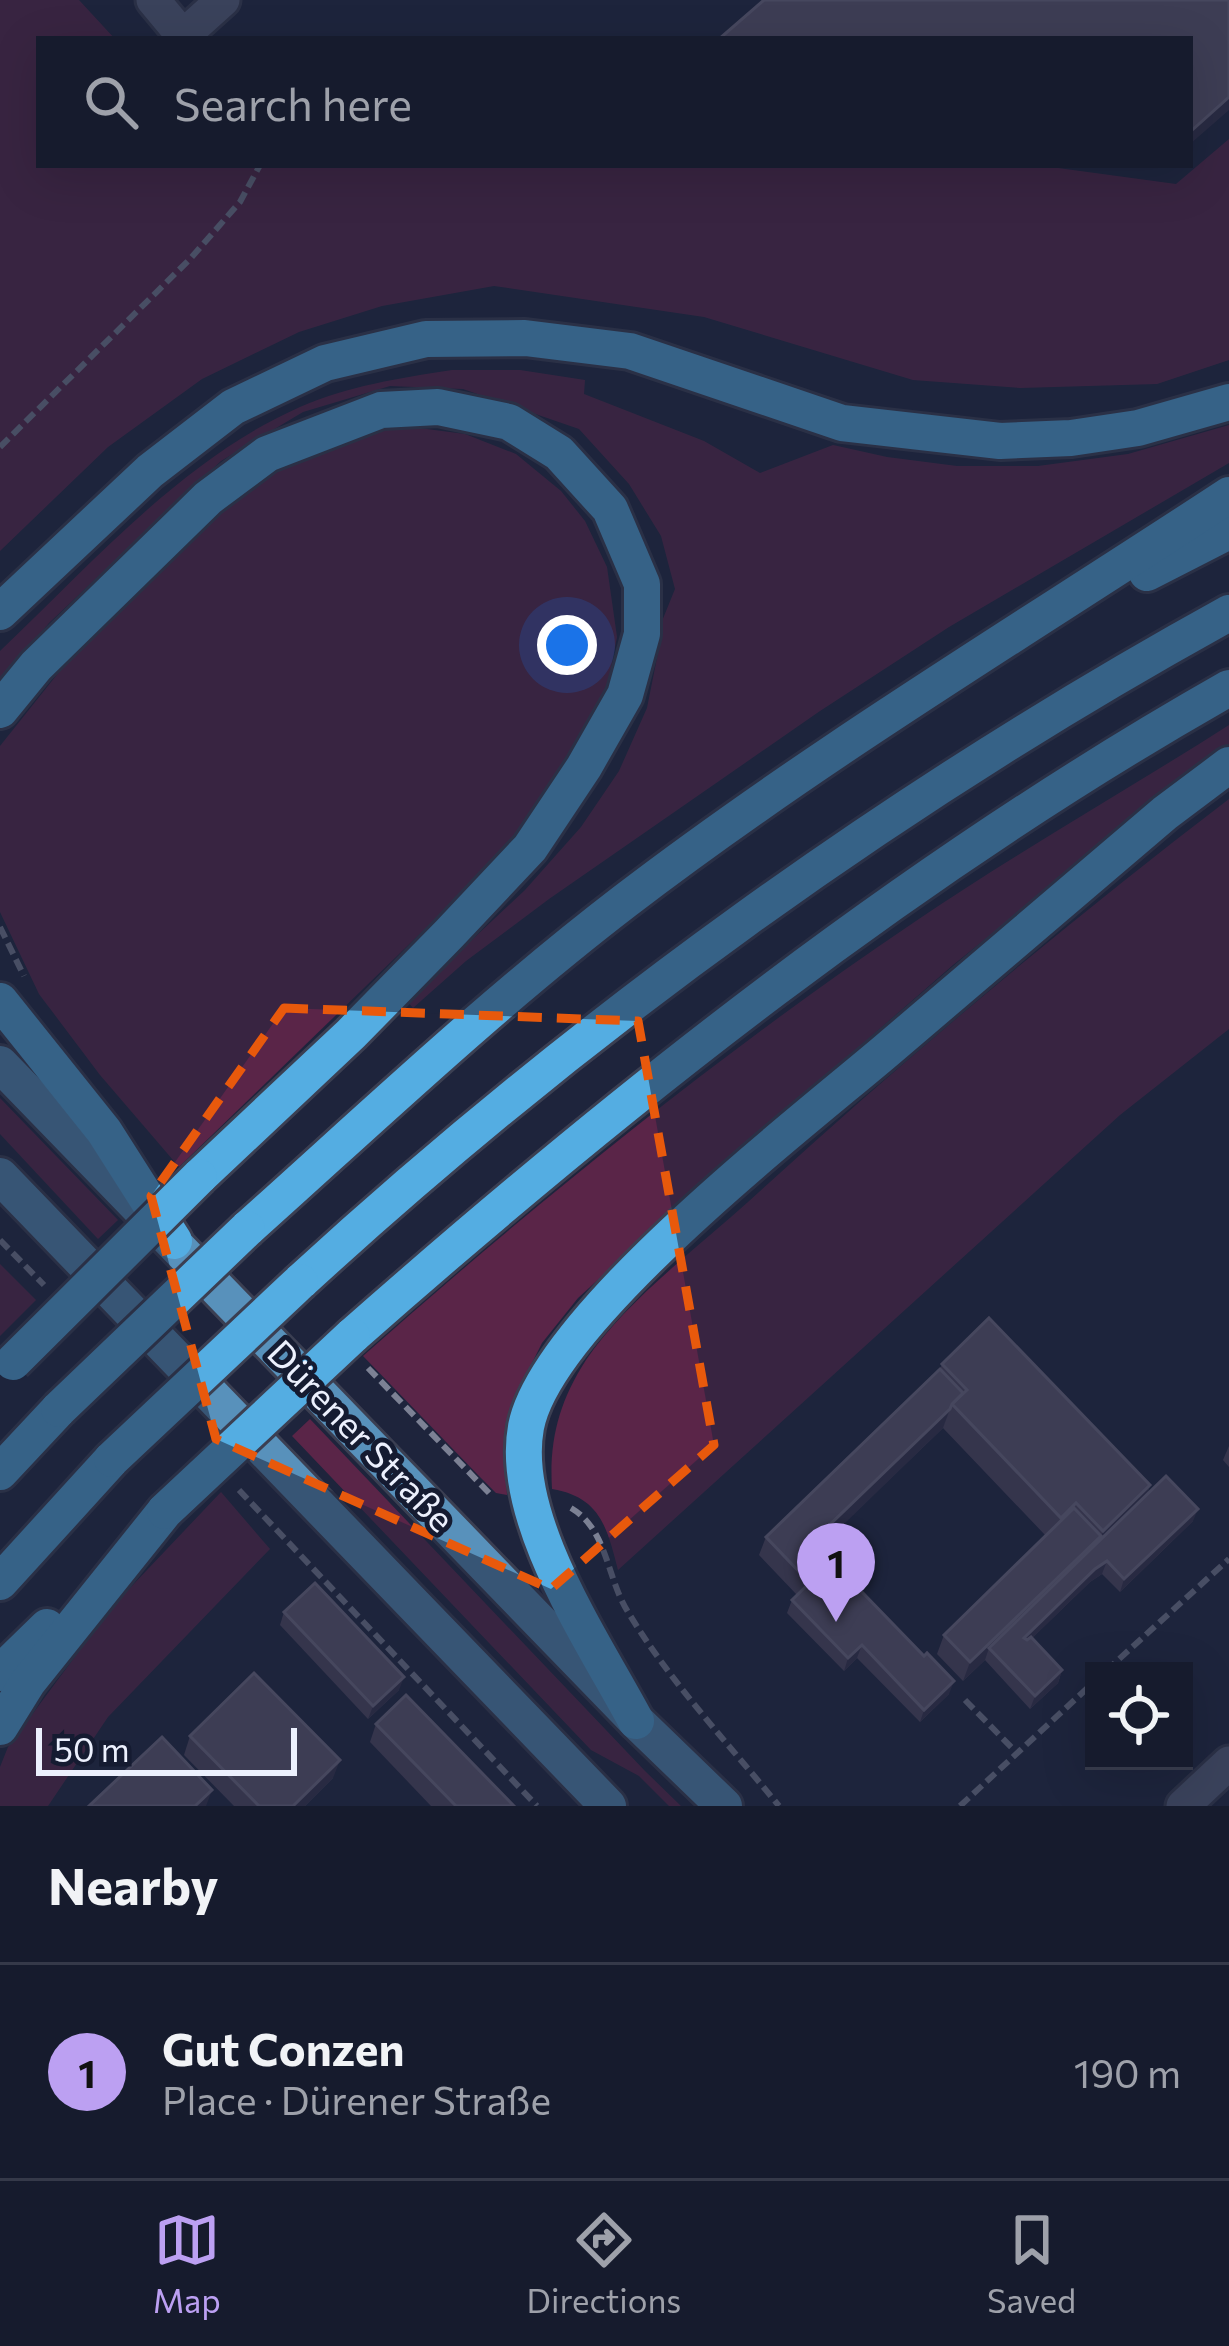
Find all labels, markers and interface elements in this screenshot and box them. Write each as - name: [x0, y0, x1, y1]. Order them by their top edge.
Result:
- search box: [36, 36, 1193, 168]
- icon: search: [78, 69, 144, 135]
- text: Search here: [174, 75, 412, 130]
- your location: [537, 615, 597, 675]
- street label: Dürener Straße: [260, 1330, 465, 1540]
- pin: 1: [797, 1523, 875, 1622]
- map controls: [1085, 1662, 1193, 1770]
- button: locate: [1085, 1662, 1193, 1770]
- scale bar: [36, 1722, 297, 1775]
- text: 50 m: [54, 1728, 130, 1769]
- text: Nearby: [48, 1853, 218, 1916]
- text: Gut Conzen: [162, 2020, 405, 2075]
- text: 1: [78, 2048, 96, 2096]
- text: 190 m: [1074, 2048, 1181, 2096]
- text: Place · Dürener Straße: [162, 2075, 551, 2123]
- tab: Map: [153, 2207, 221, 2320]
- tab: Directions: [527, 2207, 681, 2320]
- tab: Saved: [987, 2207, 1076, 2320]

